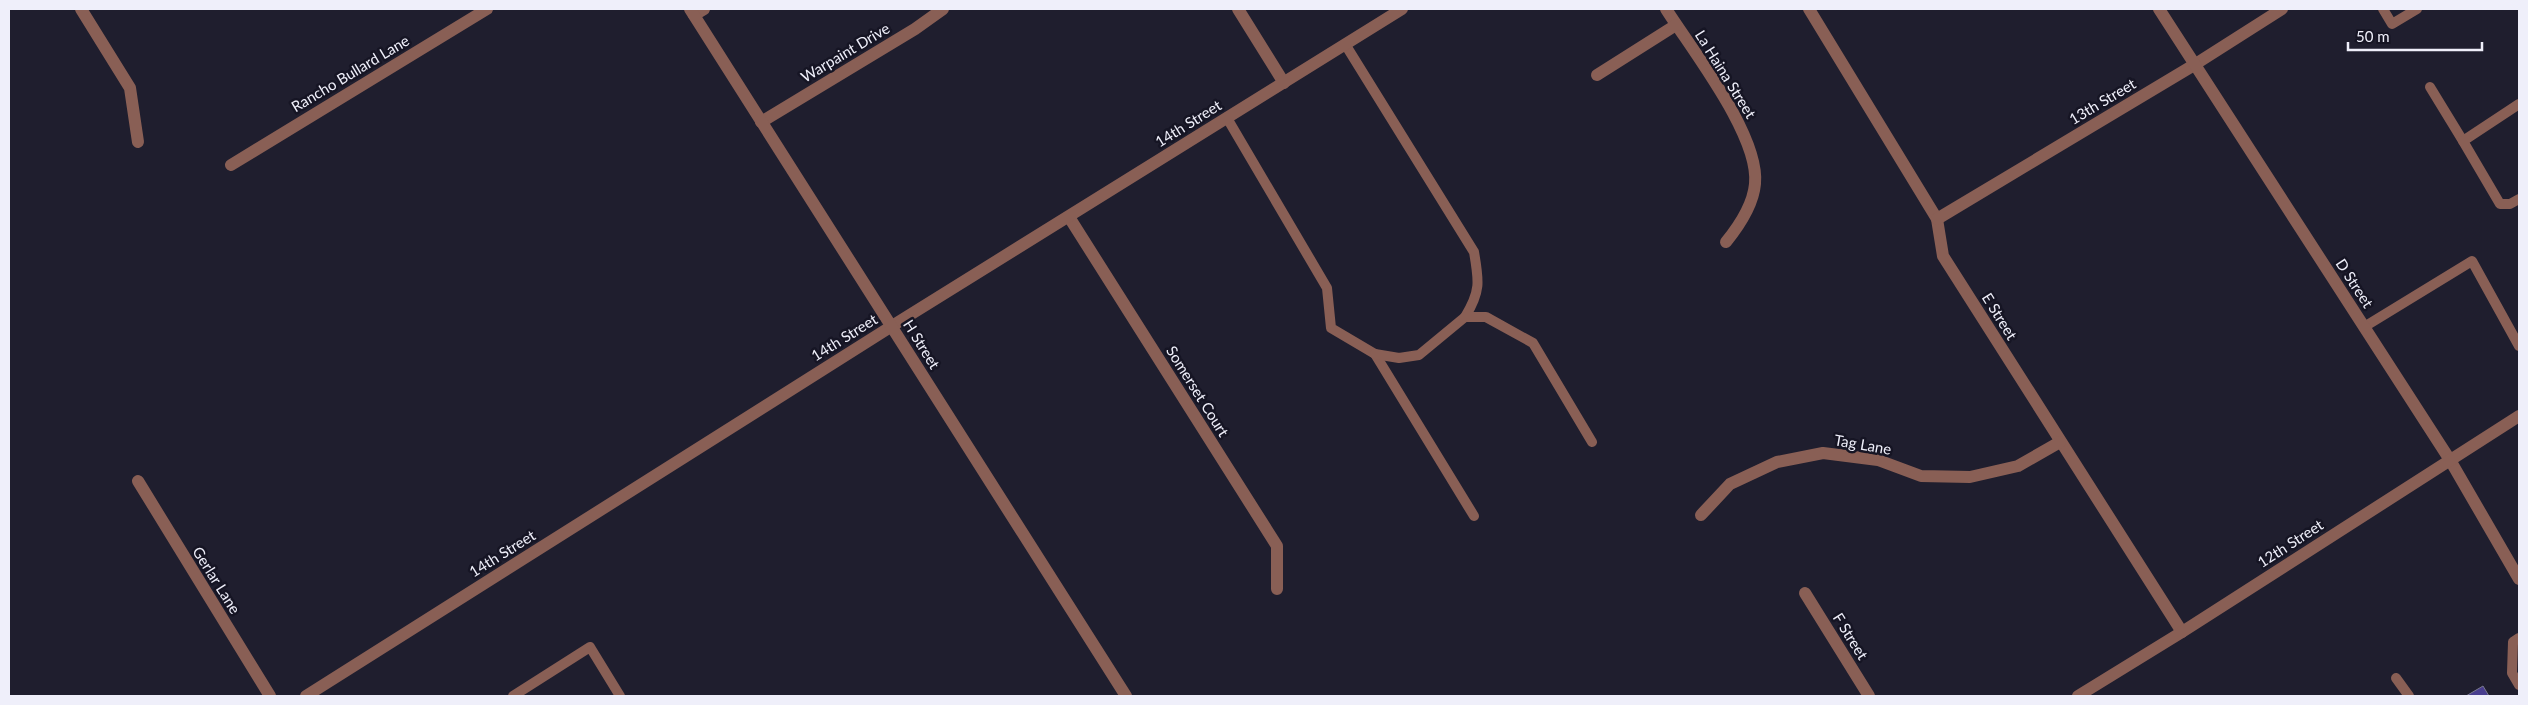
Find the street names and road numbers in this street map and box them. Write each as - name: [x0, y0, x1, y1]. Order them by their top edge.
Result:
- street label: Warpaint Drive: [797, 18, 893, 86]
- street label: La Haina Street: [1692, 27, 1761, 122]
- street label: Rancho Bullard Lane: [288, 31, 412, 115]
- street label: 13th Street: [2065, 74, 2139, 128]
- street label: 14th Street: [1152, 95, 1225, 150]
- street label: D Street: [2333, 255, 2378, 311]
- street label: E Street: [1979, 289, 2022, 343]
- street label: 14th Street: [808, 309, 881, 364]
- street label: H Street: [900, 316, 944, 373]
- street label: Somerset Court: [1163, 342, 1233, 440]
- street label: Tag Lane: [1833, 430, 1893, 458]
- street label: 12th Street: [2254, 515, 2327, 571]
- street label: 14th Street: [466, 525, 539, 580]
- street label: Gerlar Lane: [189, 543, 245, 617]
- street label: F Street: [1830, 609, 1873, 663]

